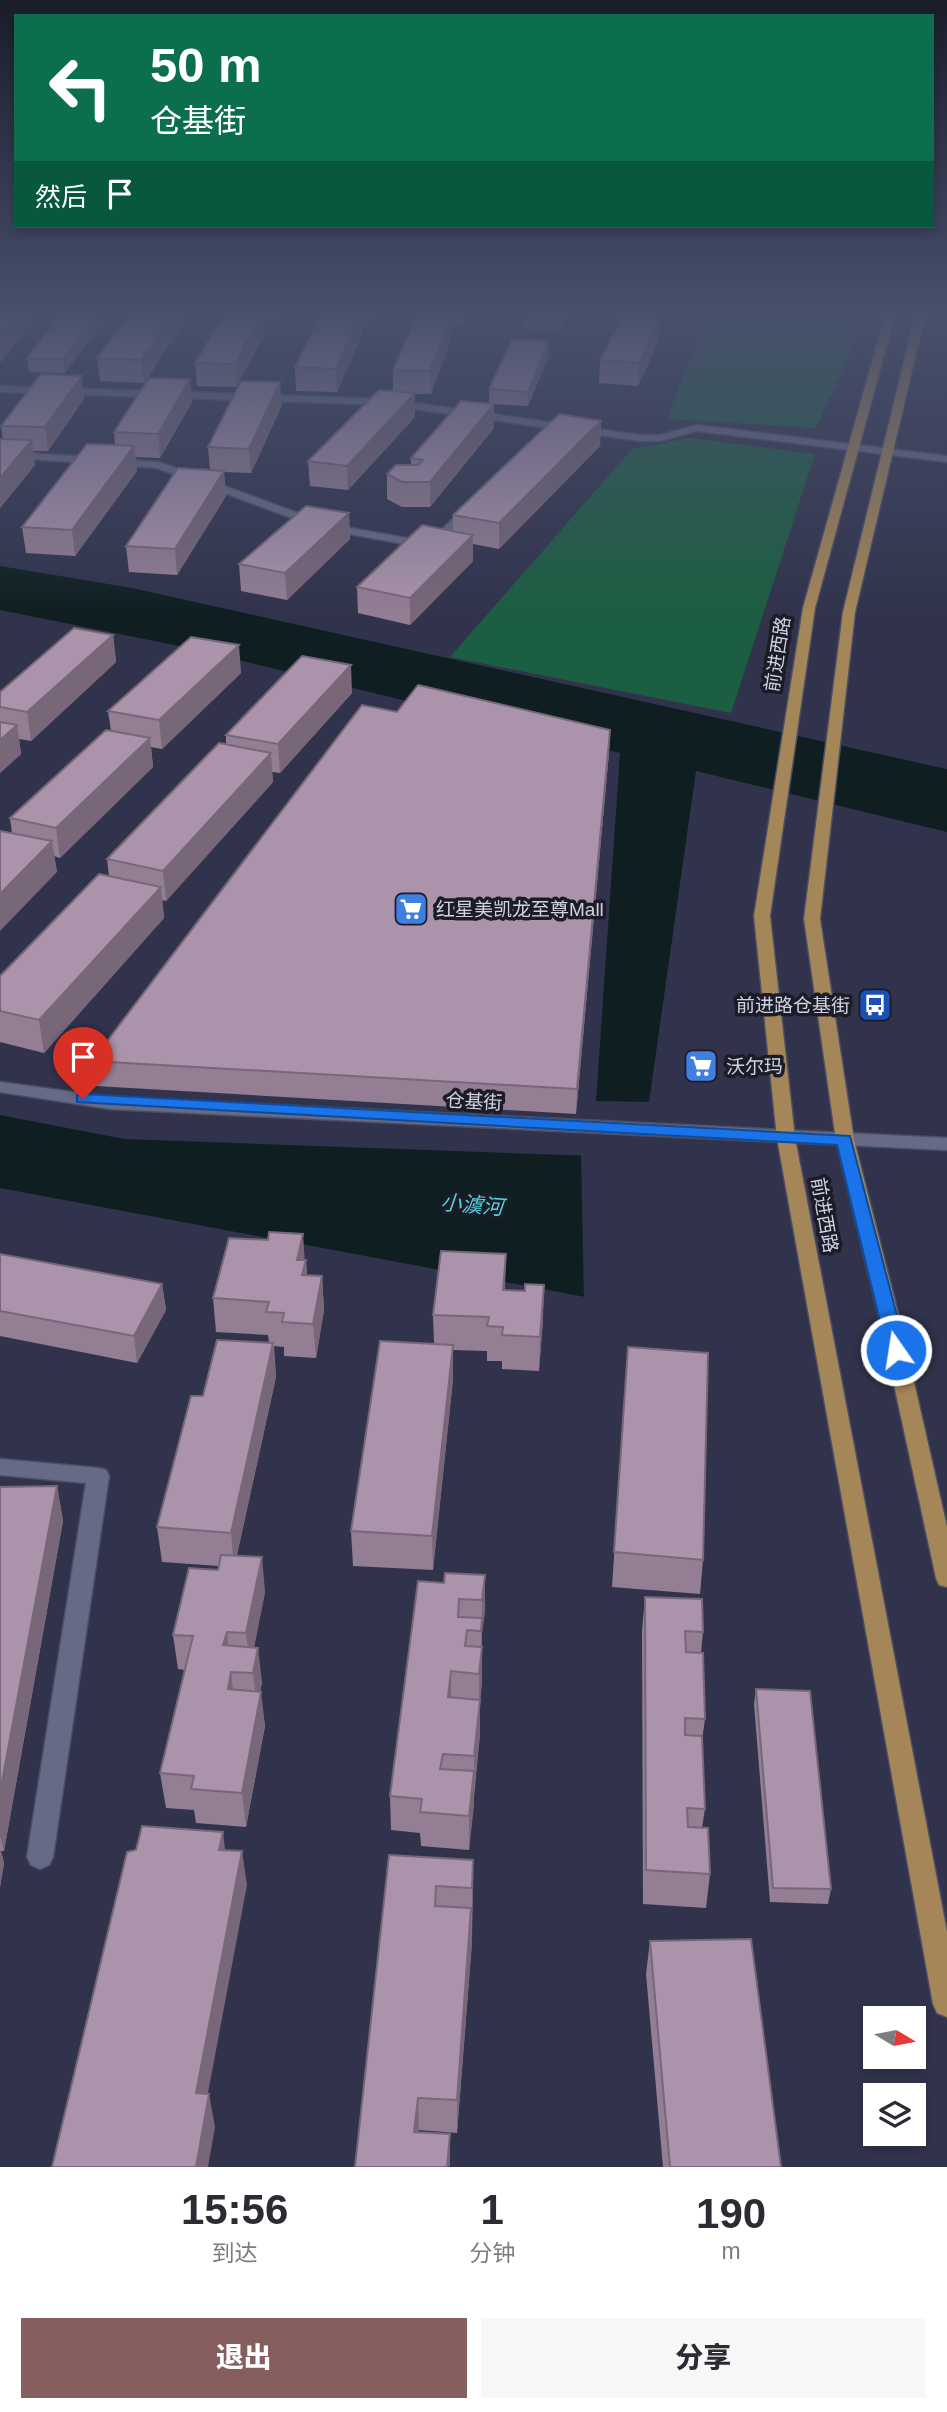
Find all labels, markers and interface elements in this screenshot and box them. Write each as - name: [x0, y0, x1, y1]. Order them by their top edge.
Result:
- text: 50 m: [150, 38, 262, 92]
- icon: left: [35, 42, 126, 133]
- text: 仓基街: [150, 103, 246, 139]
- icon: arrive: [101, 175, 139, 213]
- text: 然后: [35, 182, 87, 212]
- street label: 前进西路: [761, 615, 794, 693]
- supermarket icon: 红星美凯龙至尊Mall: [392, 890, 430, 928]
- place label: 红星美凯龙至尊Mall: [436, 899, 604, 920]
- bus stop icon: 前进路仓基街: [856, 986, 894, 1024]
- place label: 前进路仓基街: [736, 995, 850, 1016]
- pin: [53, 1027, 113, 1099]
- icon: arrive: [64, 1038, 102, 1076]
- supermarket icon: 沃尔玛: [682, 1047, 720, 1085]
- place label: 沃尔玛: [726, 1056, 783, 1077]
- street label: 仓基街: [445, 1090, 503, 1113]
- street label: 前进西路: [808, 1176, 841, 1254]
- water label: 小澞河: [440, 1190, 508, 1219]
- position arrow: [859, 1313, 933, 1387]
- north arrow: [863, 2006, 926, 2068]
- map controls: [863, 2006, 926, 2146]
- button: layers: [863, 2083, 926, 2146]
- text: 15:56: [181, 2186, 288, 2233]
- text: 1: [480, 2186, 504, 2233]
- text: 190: [696, 2190, 766, 2237]
- text: m: [722, 2238, 741, 2264]
- text: 到达: [212, 2240, 258, 2266]
- text: 分钟: [469, 2240, 515, 2266]
- button: 退出: [21, 2318, 467, 2398]
- button: 分享: [481, 2318, 926, 2398]

